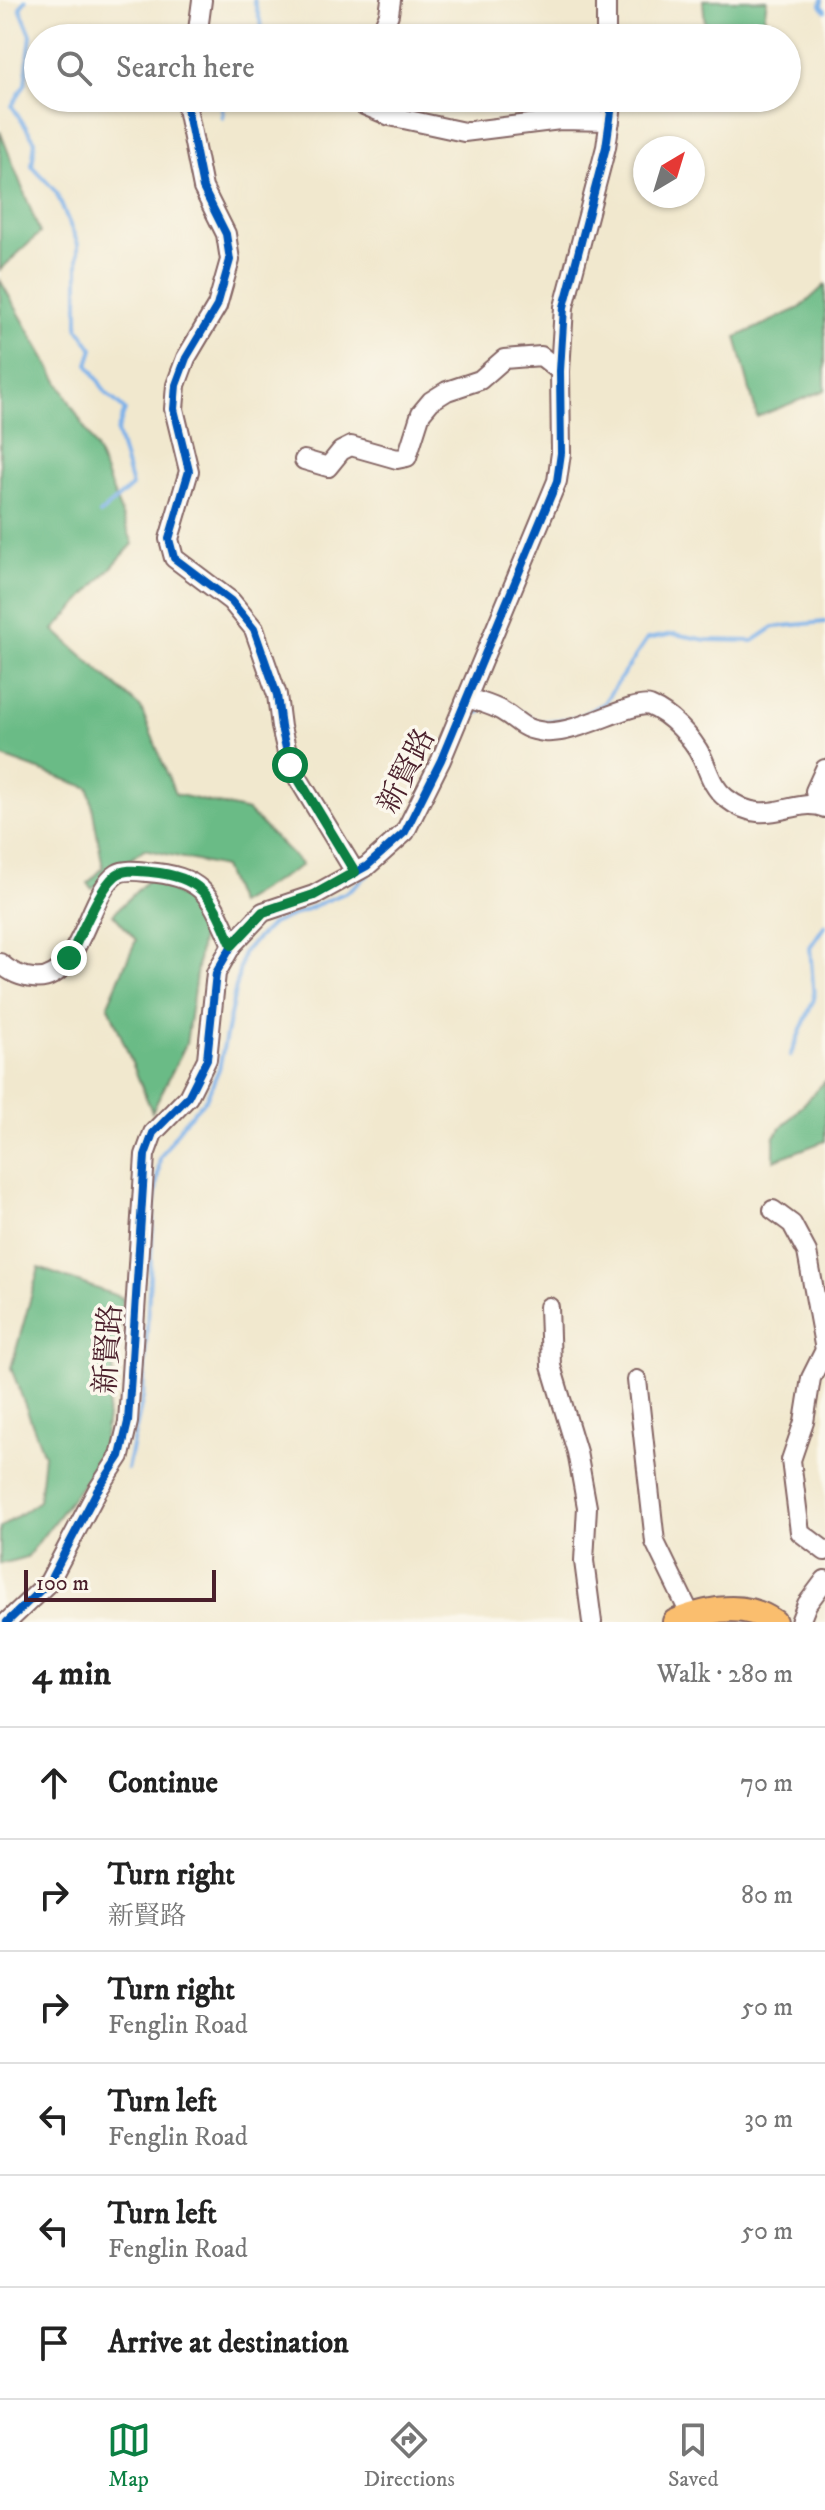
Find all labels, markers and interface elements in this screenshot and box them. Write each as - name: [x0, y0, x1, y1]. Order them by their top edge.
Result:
- search box: [24, 24, 801, 112]
- icon: search: [52, 46, 96, 90]
- text: Search here: [116, 50, 255, 87]
- north arrow: [633, 136, 705, 208]
- street label: 新賢路: [370, 723, 444, 819]
- route start: [272, 747, 308, 783]
- route end: [51, 940, 87, 976]
- street label: 新賢路: [87, 1303, 131, 1395]
- scale bar: [24, 1566, 216, 1602]
- text: 100 m: [36, 1570, 89, 1597]
- text: 4 min: [32, 1653, 111, 1695]
- text: Walk · 280 m: [657, 1658, 793, 1691]
- icon: ahead: [32, 1761, 76, 1805]
- text: Continue: [108, 1765, 218, 1802]
- text: 70 m: [740, 1767, 793, 1800]
- text: Turn right: [108, 1857, 235, 1894]
- icon: right: [32, 1873, 76, 1917]
- text: 80 m: [741, 1879, 793, 1912]
- text: 新賢路: [108, 1900, 186, 1933]
- text: Turn right: [108, 1972, 235, 2009]
- icon: right: [32, 1985, 76, 2029]
- text: 50 m: [741, 1991, 793, 2024]
- text: Fenglin Road: [108, 2009, 248, 2042]
- text: Turn left: [108, 2084, 217, 2121]
- icon: left: [32, 2097, 76, 2141]
- text: 30 m: [744, 2103, 793, 2136]
- text: Fenglin Road: [108, 2121, 248, 2154]
- text: Turn left: [108, 2196, 217, 2233]
- icon: left: [32, 2209, 76, 2253]
- text: 50 m: [741, 2215, 793, 2248]
- text: Fenglin Road: [108, 2233, 248, 2266]
- icon: arrive: [32, 2321, 76, 2365]
- text: Arrive at destination: [108, 2325, 349, 2362]
- tab: Map: [107, 2418, 151, 2493]
- tab: Directions: [364, 2418, 455, 2493]
- tab: Saved: [668, 2418, 718, 2493]

